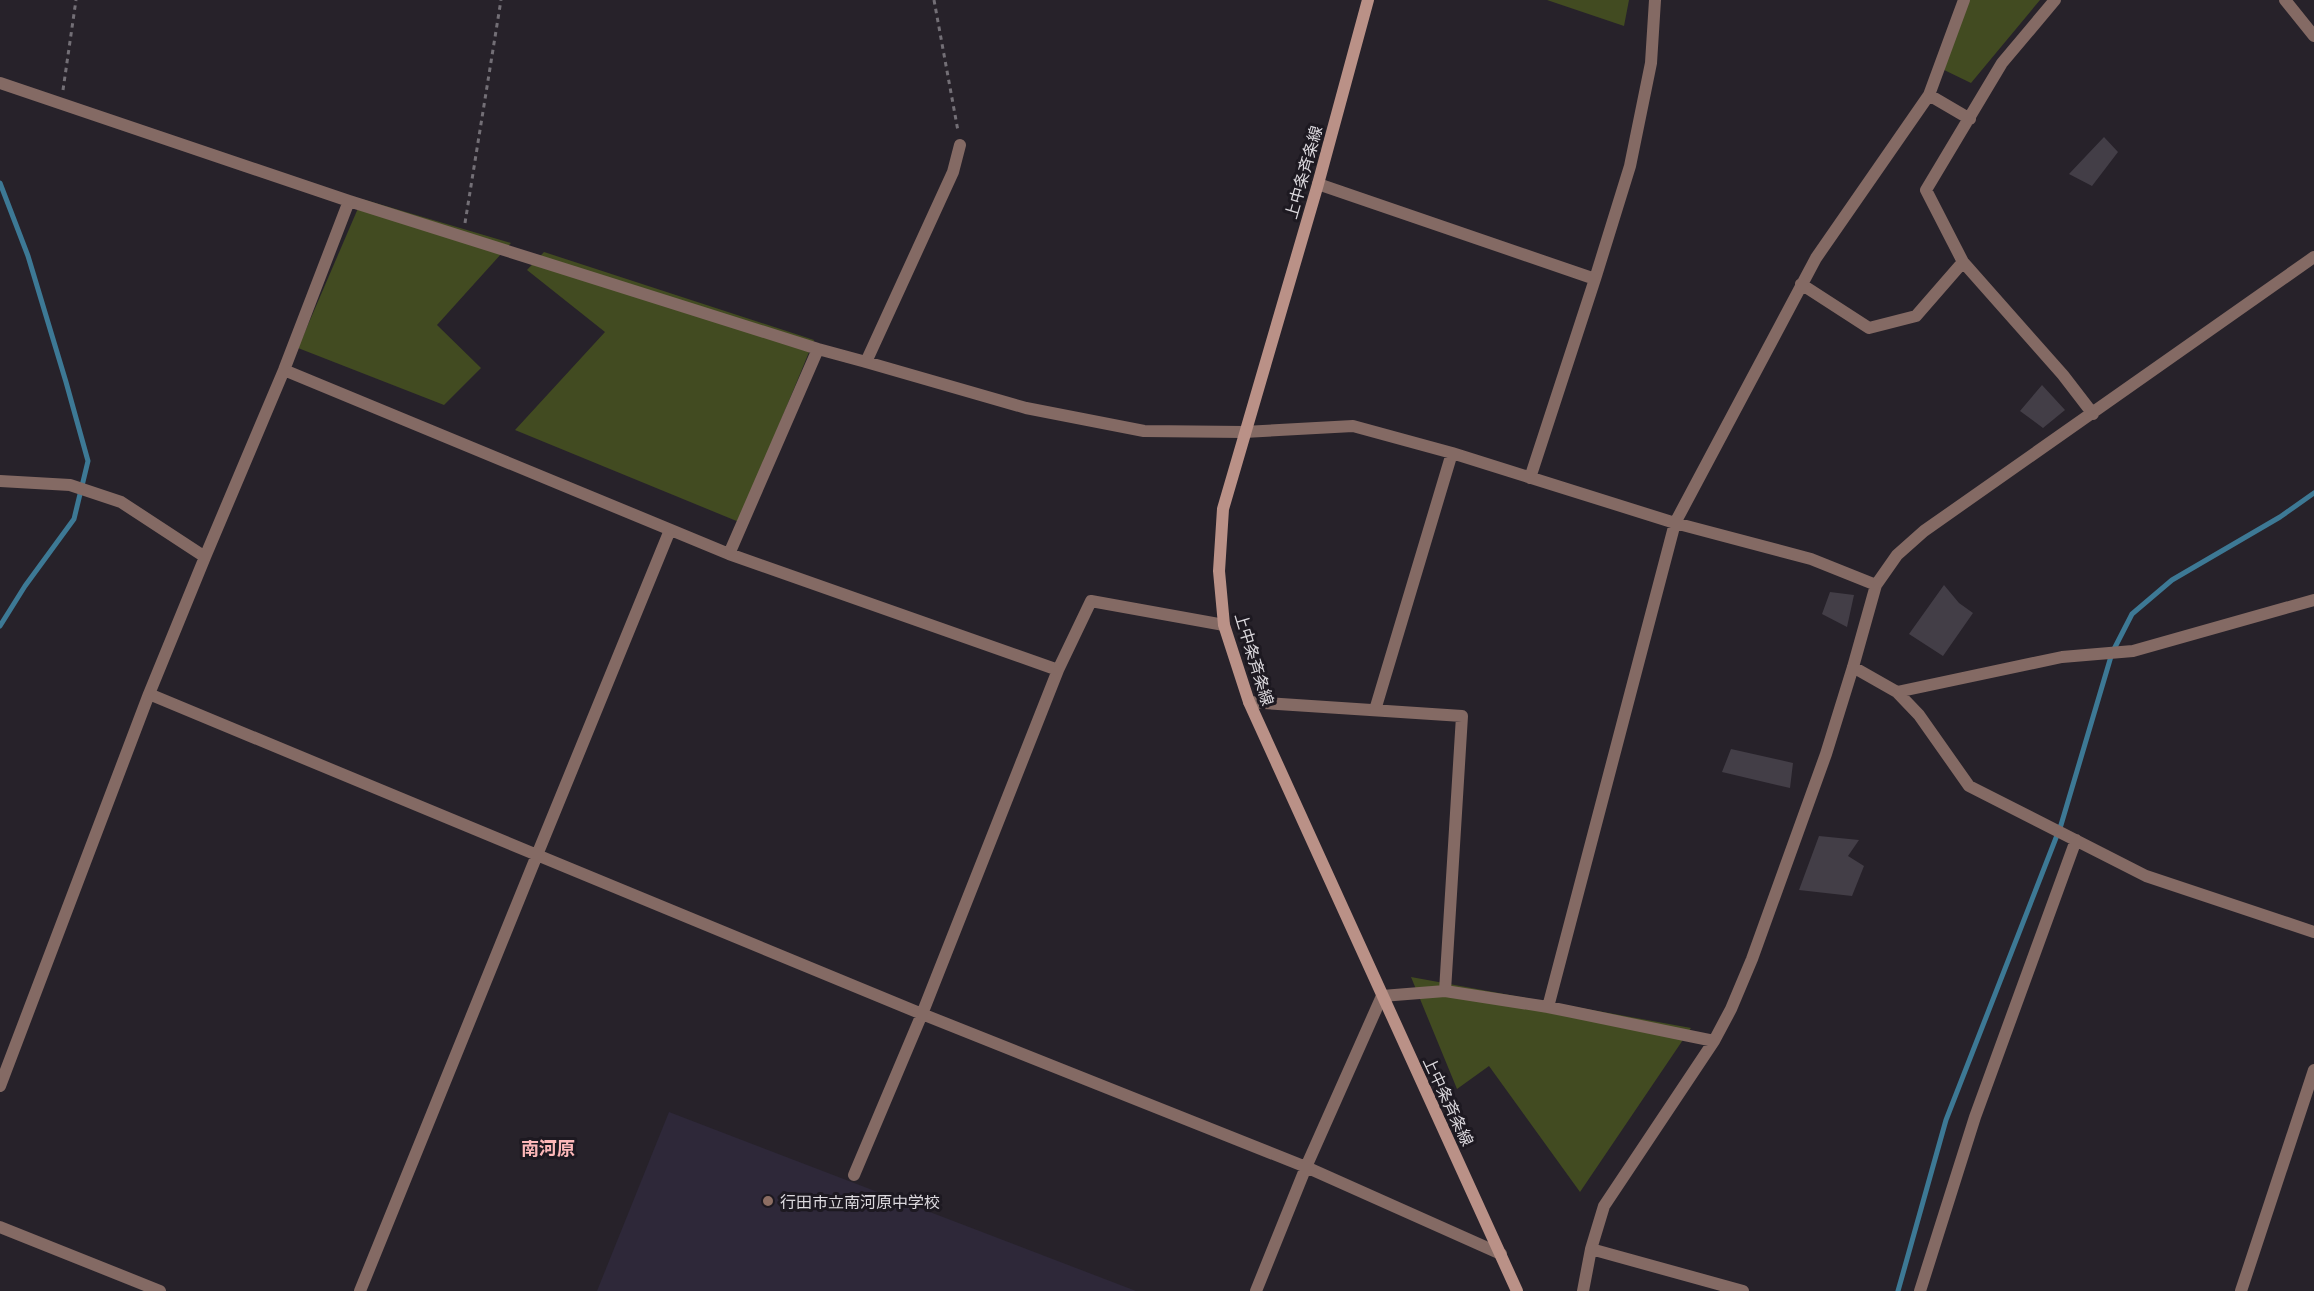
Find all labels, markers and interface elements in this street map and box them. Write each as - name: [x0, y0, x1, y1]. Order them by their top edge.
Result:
- street label: 上中条斉条線: [1281, 123, 1325, 221]
- street label: 上中条斉条線: [1232, 610, 1278, 708]
- street label: 上中条斉条線: [1420, 1053, 1478, 1149]
- district label: 南河原: [521, 1137, 575, 1159]
- place label: 行田市立南河原中学校: [780, 1192, 940, 1211]
- marker: 行田市立南河原中学校: [761, 1194, 775, 1208]

